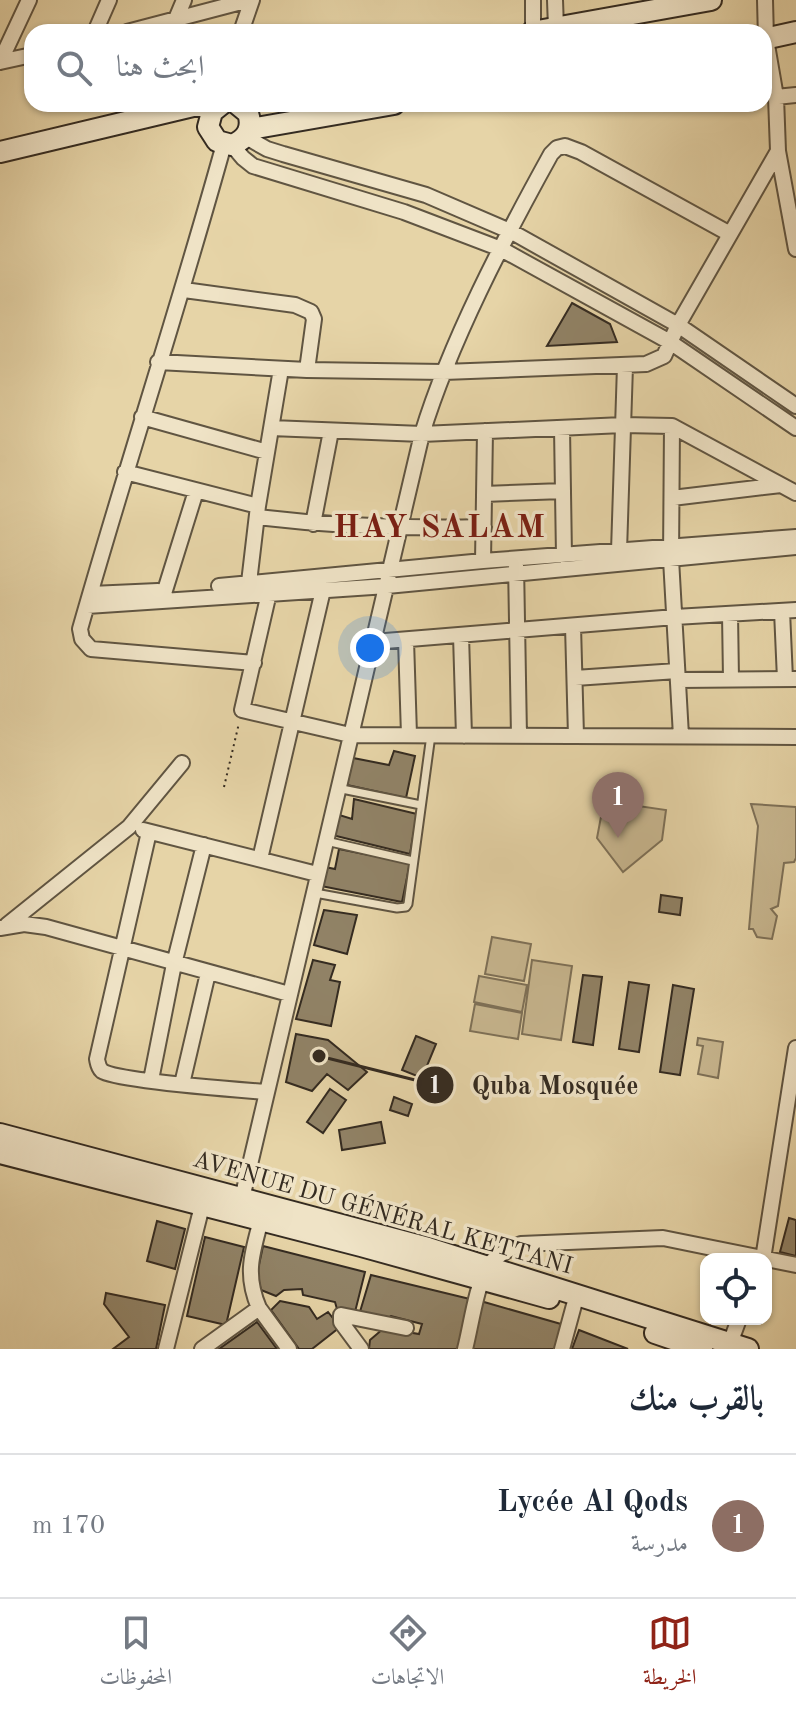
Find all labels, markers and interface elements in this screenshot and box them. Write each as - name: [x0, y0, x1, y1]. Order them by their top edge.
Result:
- search box: [24, 24, 772, 112]
- icon: search: [52, 46, 96, 90]
- text: ابحث هنا: [116, 53, 204, 83]
- district label: HAY SALAM: [333, 513, 547, 545]
- your location: [350, 628, 390, 668]
- pin: 1: [592, 772, 644, 838]
- callout: Quba Mosquée: [415, 1060, 654, 1110]
- text: Quba Mosquée: [472, 1074, 638, 1100]
- text: 1: [428, 1075, 442, 1099]
- street label: AVENUE DU GÉNÉRAL KETTANI: [190, 1144, 576, 1280]
- map controls: [700, 1253, 772, 1325]
- button: locate: [700, 1253, 772, 1325]
- text: بالقرب منك: [629, 1383, 764, 1417]
- text: Lycée Al Qods: [497, 1488, 688, 1518]
- text: 170 m: [32, 1513, 105, 1539]
- text: 1: [730, 1513, 746, 1539]
- text: مدرسة: [631, 1531, 688, 1557]
- tab: المحفوظات: [99, 1611, 172, 1698]
- tab: الاتجاهات: [371, 1611, 444, 1698]
- tab: الخريطة: [643, 1611, 697, 1698]

